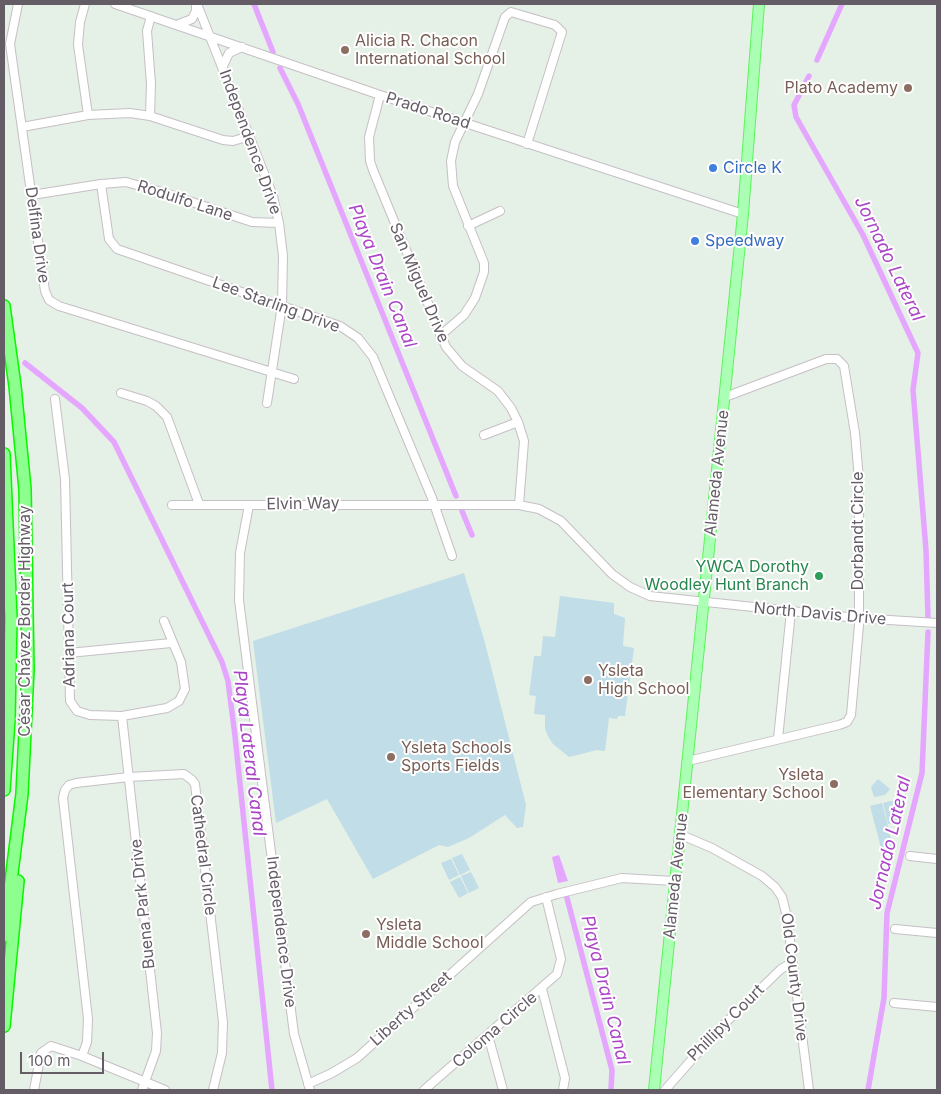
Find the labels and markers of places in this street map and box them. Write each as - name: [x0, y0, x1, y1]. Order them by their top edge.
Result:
- place label: Alicia R. Chacon International School: [355, 31, 505, 69]
- marker: Alicia R. Chacon International School: [339, 44, 351, 56]
- place label: Plato Academy: [785, 78, 898, 98]
- marker: Plato Academy: [902, 82, 914, 94]
- place label: Circle K: [723, 158, 782, 178]
- marker: Circle K: [707, 162, 719, 174]
- place label: Speedway: [705, 231, 784, 251]
- marker: Speedway: [689, 235, 701, 247]
- place label: YWCA Dorothy Woodley Hunt Branch: [645, 557, 809, 595]
- marker: YWCA Dorothy Woodley Hunt Branch: [813, 570, 825, 582]
- place label: Ysleta High School: [598, 661, 689, 699]
- marker: Ysleta High School: [582, 674, 594, 686]
- place label: Ysleta Schools Sports Fields: [401, 738, 512, 776]
- marker: Ysleta Schools Sports Fields: [385, 751, 397, 763]
- place label: Ysleta Elementary School: [682, 765, 824, 803]
- marker: Ysleta Elementary School: [828, 778, 840, 790]
- place label: Ysleta Middle School: [376, 915, 484, 953]
- marker: Ysleta Middle School: [360, 928, 372, 940]

